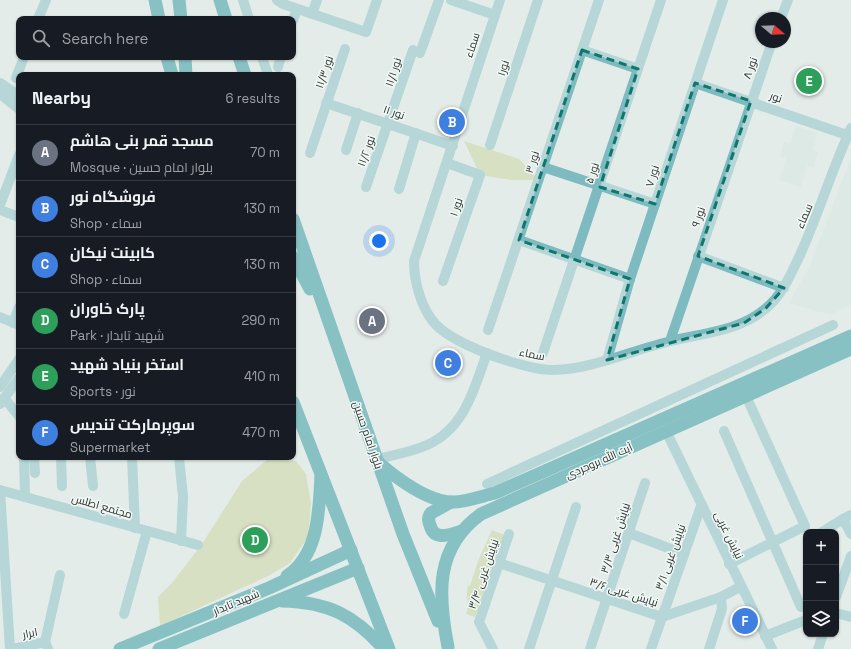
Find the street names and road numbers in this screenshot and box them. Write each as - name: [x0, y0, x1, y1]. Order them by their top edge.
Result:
- street label: سماء: [461, 31, 483, 59]
- street label: نور ۱۱/۳: [312, 54, 336, 90]
- street label: نور ۸: [740, 55, 760, 81]
- street label: نور ۱۱/۱: [382, 56, 404, 88]
- street label: نور۱: [494, 58, 512, 78]
- street label: نور: [767, 88, 784, 106]
- street label: نور ۱۱: [381, 102, 407, 122]
- street label: نور ۱۱/۲: [354, 134, 378, 168]
- street label: نور ۳: [522, 149, 542, 175]
- street label: نور ۵: [582, 161, 602, 185]
- street label: نور ۷: [642, 163, 662, 189]
- street label: نور ۱: [446, 196, 466, 218]
- street label: سماء: [793, 201, 815, 231]
- street label: نور ۹: [688, 205, 708, 229]
- street label: سماء: [518, 345, 546, 363]
- street label: بلوار امام حسین: [349, 399, 386, 471]
- street label: آیت الله بروجردی: [563, 439, 635, 482]
- street label: مجتمع اطلس: [70, 491, 134, 522]
- street label: نیایش غربی ۳/۳: [597, 501, 633, 575]
- street label: نیایش غربی: [711, 509, 747, 561]
- street label: نیایش غربی ۳/۱: [652, 522, 688, 592]
- street label: نیایش غربی ۳/۴: [464, 537, 502, 611]
- street label: نیایش غربی ۳/۶: [588, 574, 660, 610]
- street label: شهید تابدار: [210, 586, 261, 618]
- street label: ابرار: [20, 625, 39, 641]

